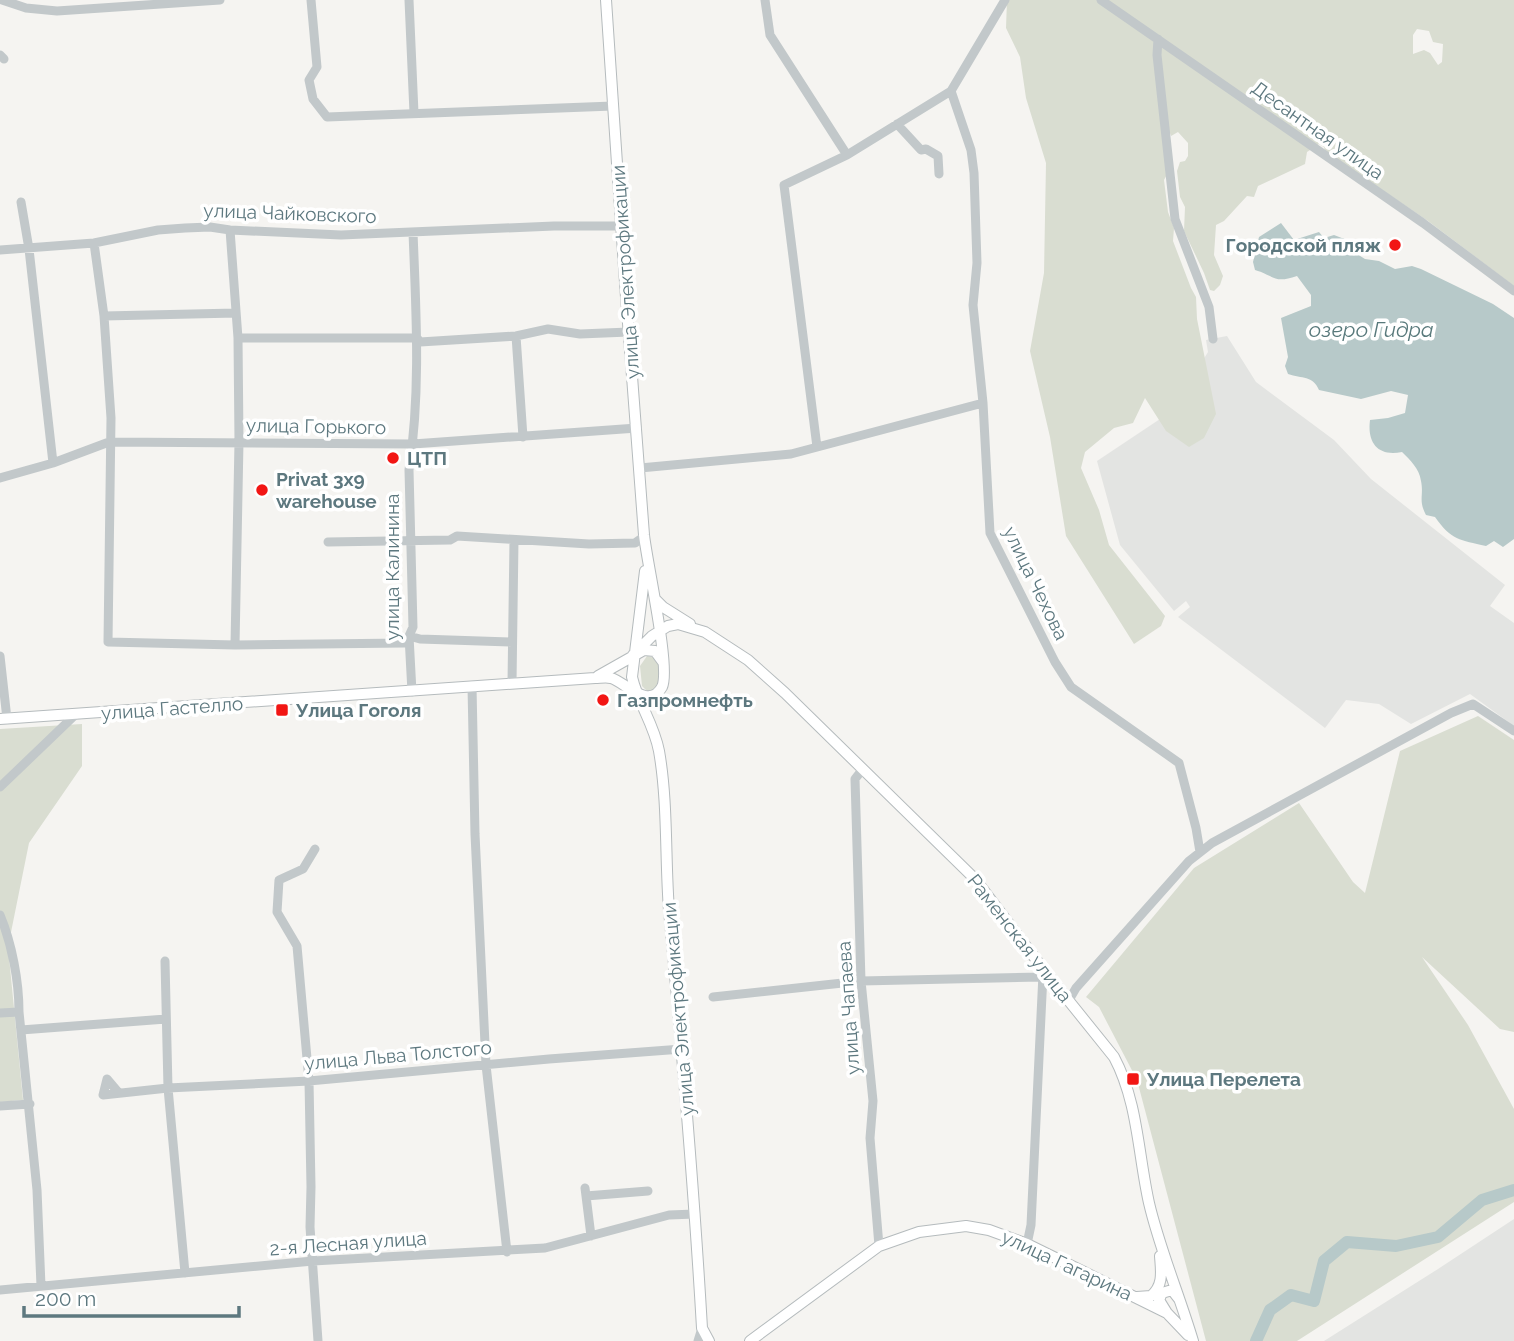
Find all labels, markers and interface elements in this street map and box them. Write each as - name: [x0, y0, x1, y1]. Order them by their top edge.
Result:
- street label: Десантная улица: [1248, 76, 1388, 184]
- street label: улица Электрофикации: [607, 164, 643, 380]
- street label: улица Чайковского: [203, 199, 377, 227]
- place label: Городской пляж: [1225, 234, 1381, 256]
- marker: Городской пляж: [1387, 237, 1403, 253]
- water label: озеро Гидра: [1309, 317, 1433, 342]
- street label: улица Горького: [246, 414, 386, 438]
- place label: ЦТП: [407, 447, 447, 469]
- marker: ЦТП: [385, 450, 401, 466]
- place label: Privat 3x9 warehouse: [276, 468, 377, 512]
- marker: Privat 3x9 warehouse: [254, 482, 270, 498]
- street label: улица Калинина: [381, 494, 403, 640]
- street label: улица Чехова: [999, 523, 1073, 643]
- place label: Газпромнефть: [617, 689, 753, 711]
- street label: улица Гастелло: [100, 692, 244, 724]
- marker: Газпромнефть: [595, 692, 611, 708]
- place label: Улица Гоголя: [295, 699, 421, 721]
- marker: Улица Гоголя: [274, 702, 290, 718]
- street label: Раменская улица: [963, 870, 1077, 1006]
- street label: улица Электрофикации: [658, 901, 698, 1117]
- street label: улица Чапаева: [832, 940, 864, 1076]
- street label: улица Льва Толстого: [303, 1036, 493, 1074]
- place label: Улица Перелета: [1146, 1068, 1301, 1090]
- marker: Улица Перелета: [1125, 1071, 1141, 1087]
- street label: улица Гагарина: [998, 1225, 1136, 1305]
- street label: 2-я Лесная улица: [269, 1227, 427, 1259]
- scale bar: [24, 1274, 240, 1318]
- text: 200 m: [35, 1286, 96, 1311]

